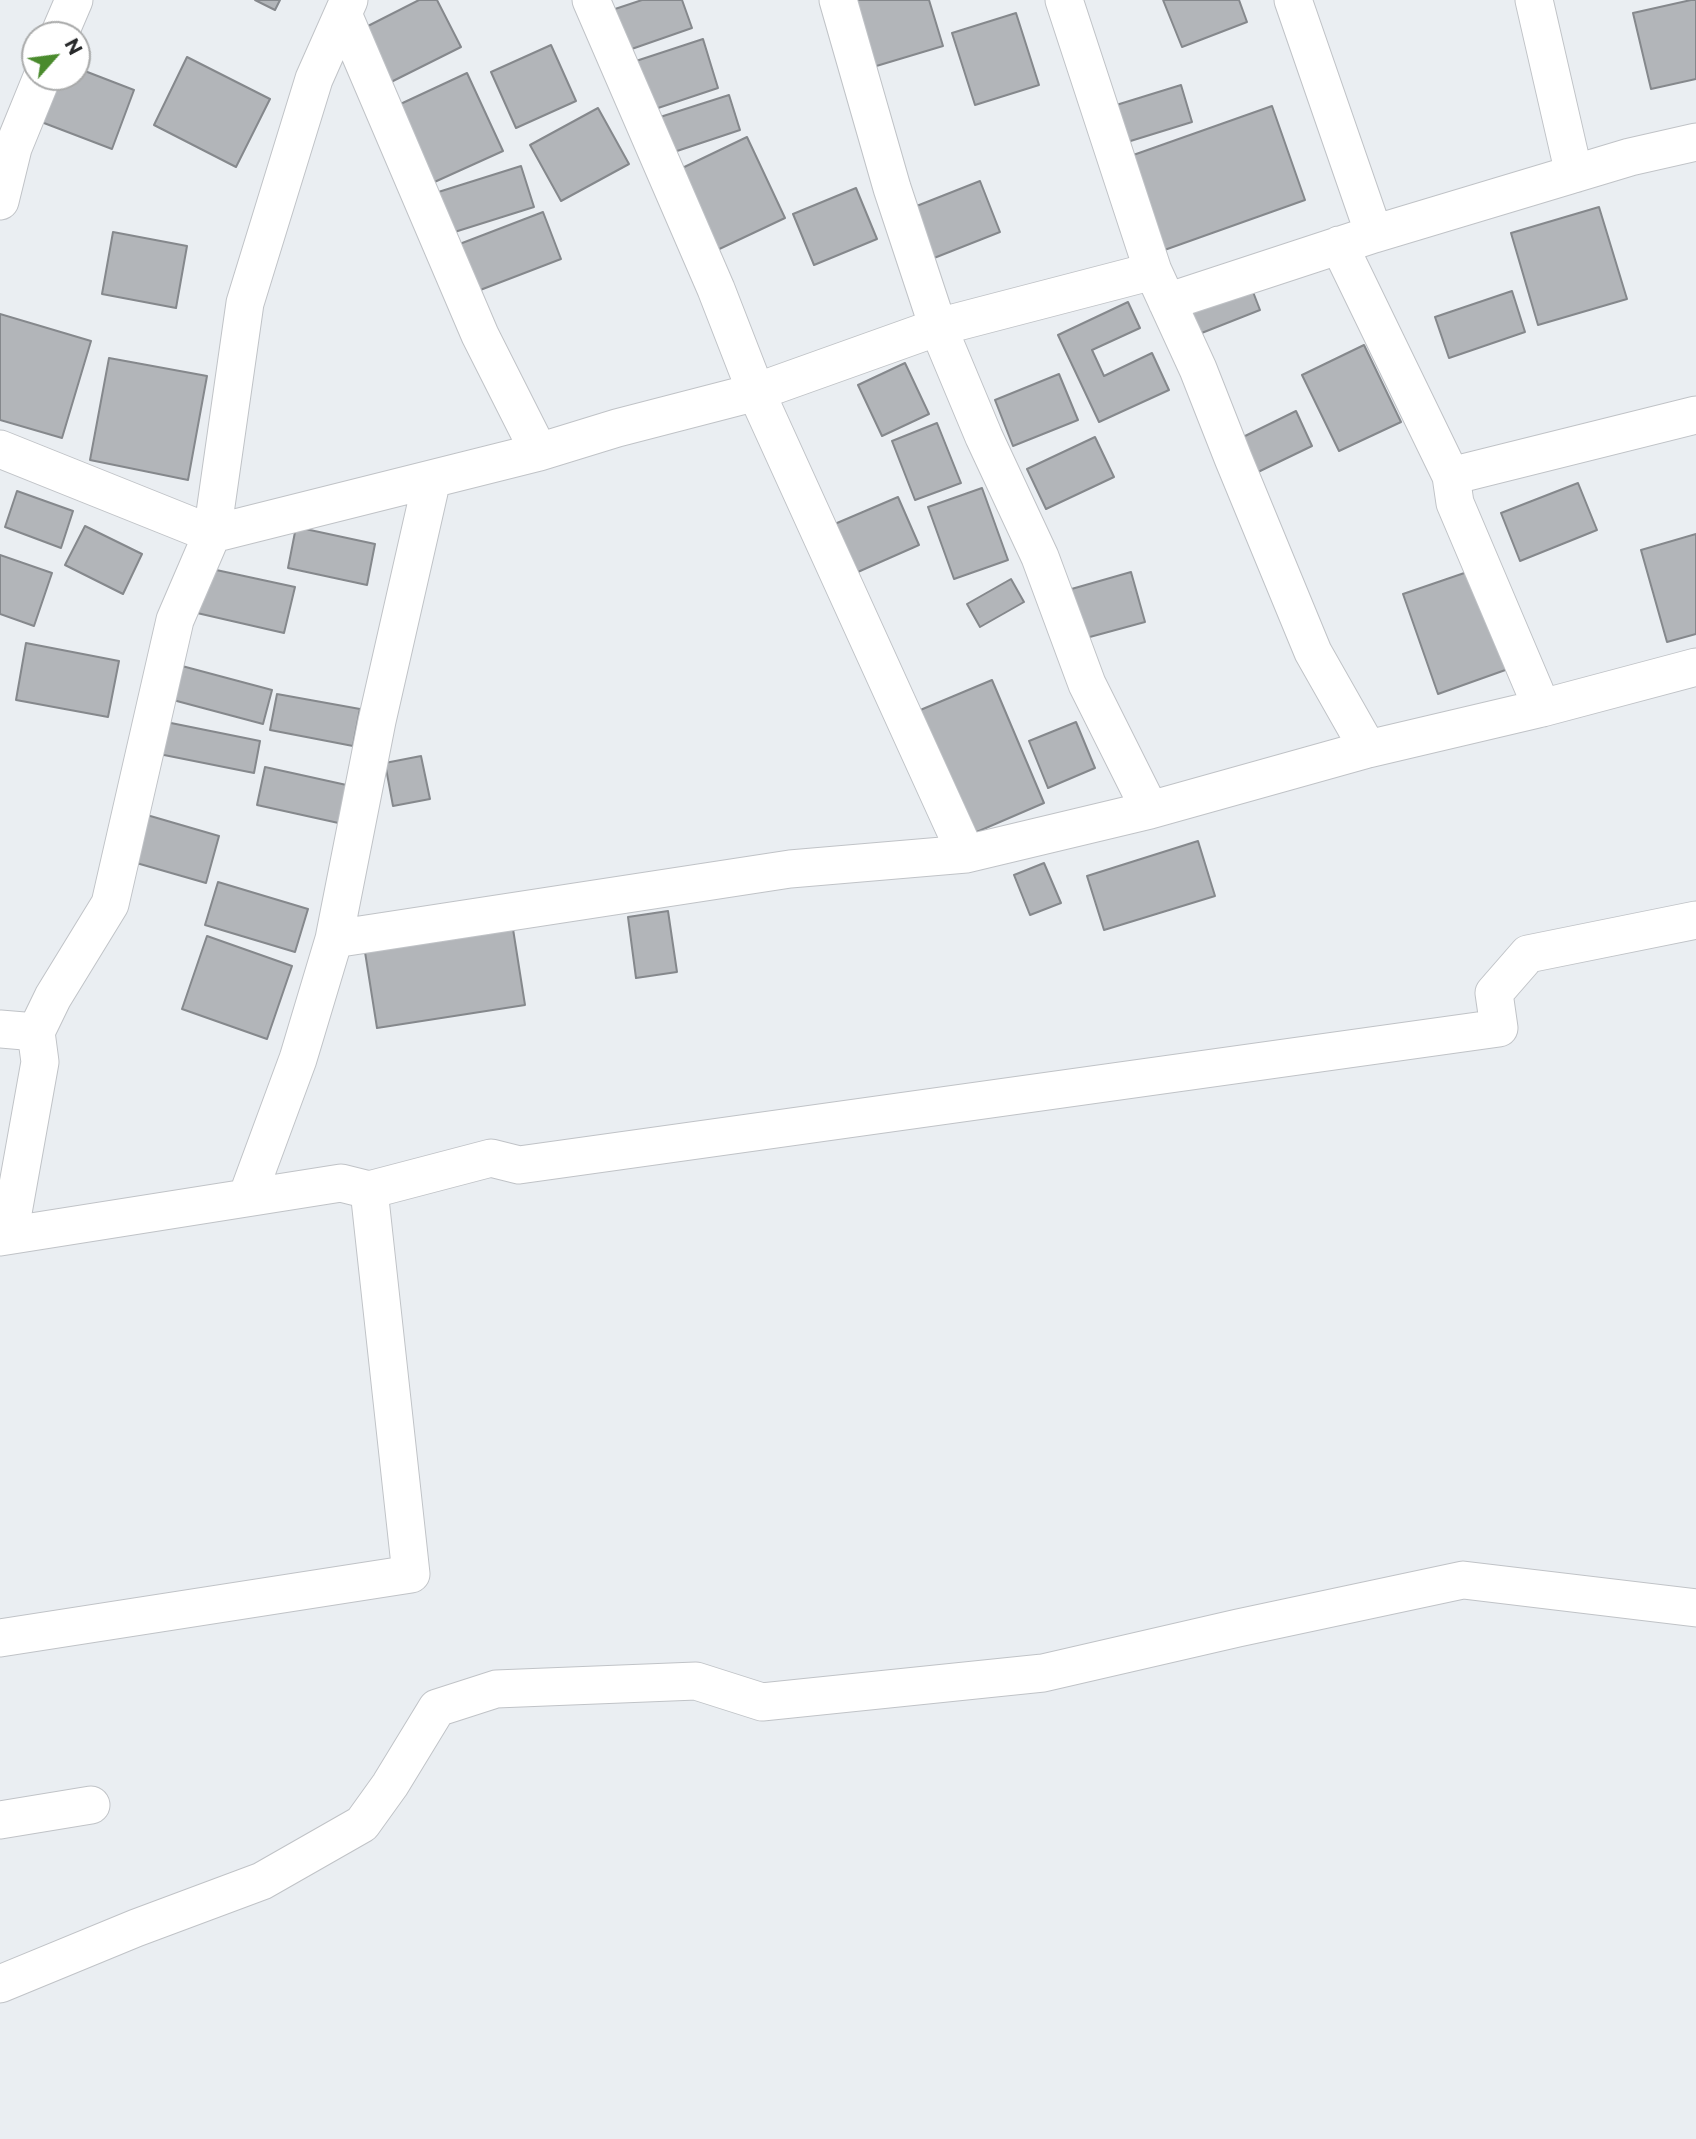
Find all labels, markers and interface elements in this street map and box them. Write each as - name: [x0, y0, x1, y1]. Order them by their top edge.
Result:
- north arrow: [21, 21, 91, 91]
- text: N: [59, 35, 87, 59]

